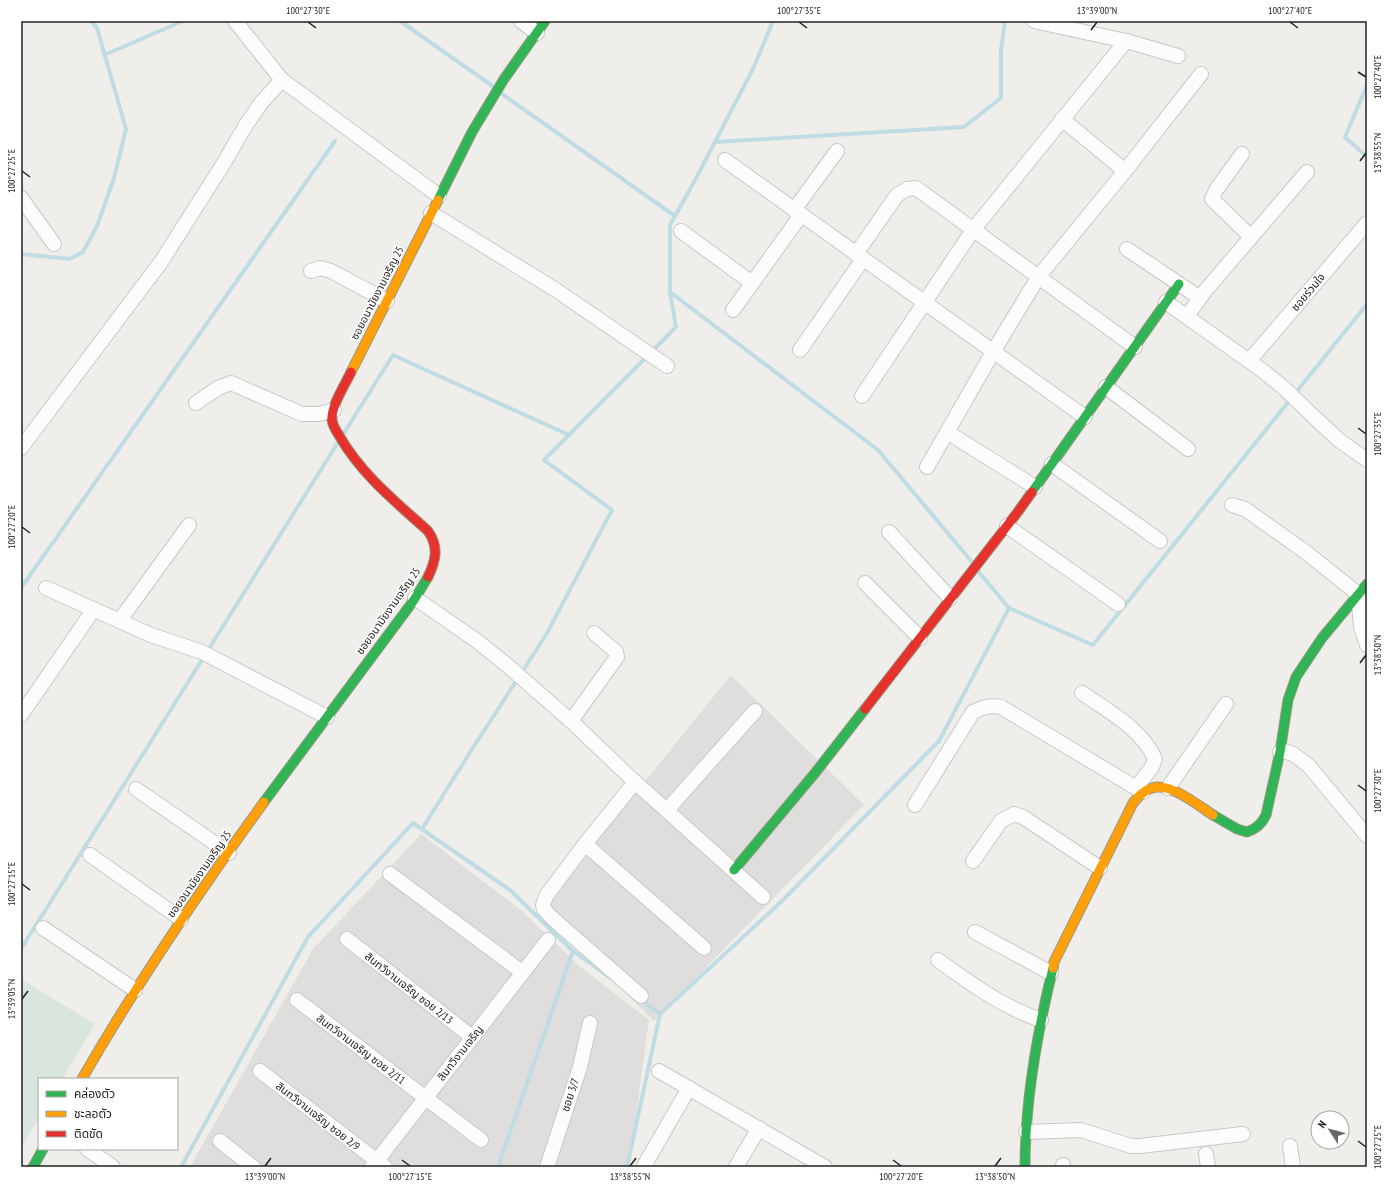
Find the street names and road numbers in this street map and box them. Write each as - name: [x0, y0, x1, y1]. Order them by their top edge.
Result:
- street label: ซอยอนามัยงามเจริญ 25: [347, 244, 407, 342]
- street label: ซอยร่วมใจ: [1288, 270, 1328, 314]
- street label: ซอยอนามัยงามเจริญ 25: [353, 565, 423, 657]
- street label: ซอยอนามัยงามเจริญ 25: [164, 828, 234, 920]
- street label: สินทวีงามเจริญ ซอย 2/13: [362, 949, 456, 1027]
- street label: สินทวีงามเจริญ ซอย 2/11: [314, 1011, 408, 1087]
- street label: สินทวีงามเจริญ: [434, 1023, 486, 1083]
- street label: ซอย 3/7: [558, 1076, 582, 1114]
- street label: สินทวีงามเจริญ ซอย 2/9: [273, 1079, 363, 1153]

